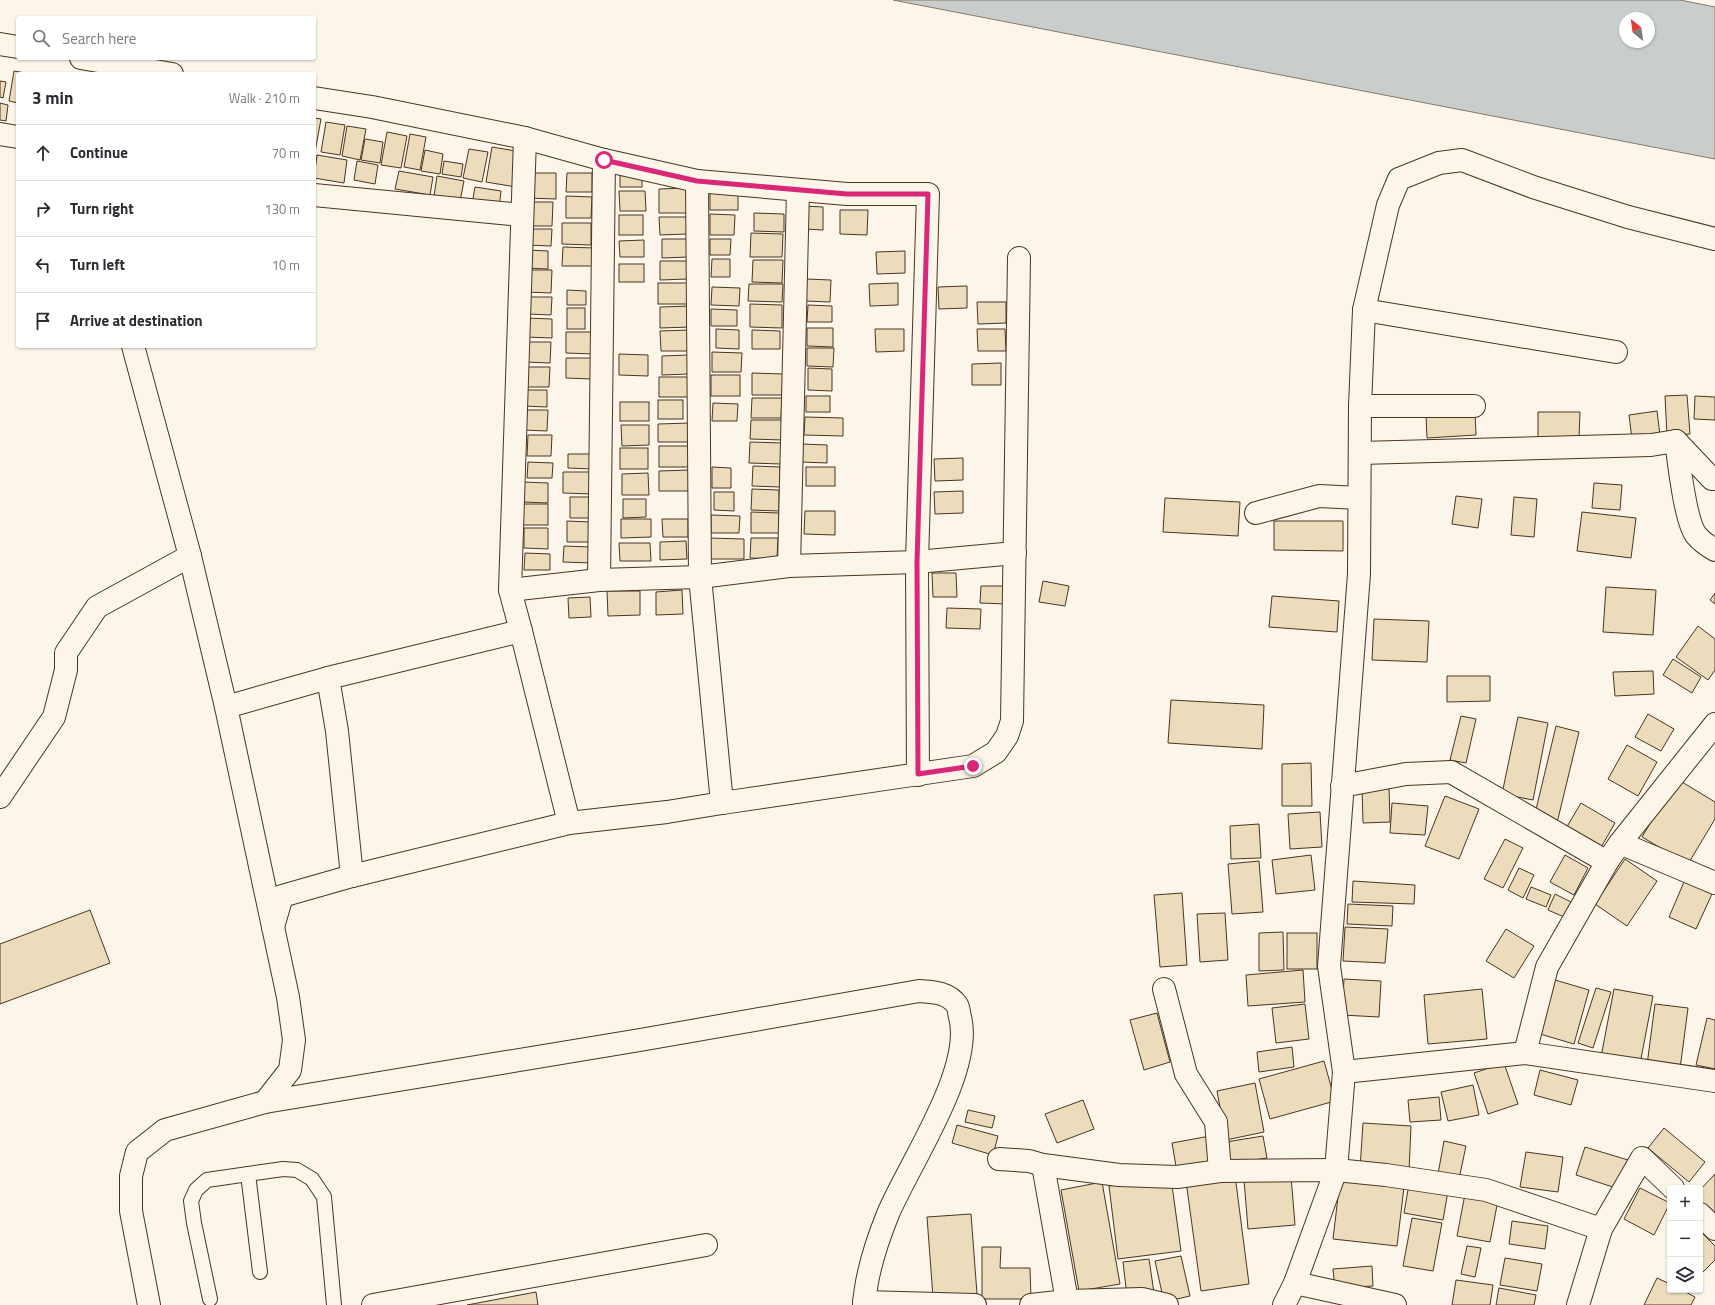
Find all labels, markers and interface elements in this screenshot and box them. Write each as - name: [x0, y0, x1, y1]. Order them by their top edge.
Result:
- north arrow: [1619, 12, 1655, 48]
- search box: [16, 16, 316, 60]
- icon: search: [30, 27, 52, 49]
- text: Search here: [62, 27, 136, 50]
- text: 3 min: [32, 85, 73, 111]
- text: Walk · 210 m: [229, 88, 300, 108]
- text: Continue: [70, 141, 128, 164]
- icon: ahead: [32, 142, 54, 164]
- text: 70 m: [272, 143, 300, 163]
- route start: [595, 151, 613, 169]
- text: Turn right: [70, 197, 134, 220]
- icon: right: [32, 198, 54, 220]
- text: 130 m: [264, 199, 300, 219]
- text: Turn left: [70, 253, 125, 276]
- icon: left: [32, 254, 54, 276]
- text: 10 m: [272, 255, 300, 275]
- text: Arrive at destination: [70, 309, 203, 332]
- icon: arrive: [32, 310, 54, 332]
- route end: [964, 757, 982, 775]
- map controls: [1667, 1185, 1703, 1293]
- button: +: [1667, 1185, 1703, 1221]
- button: −: [1667, 1221, 1703, 1257]
- button: layers: [1667, 1257, 1703, 1293]

